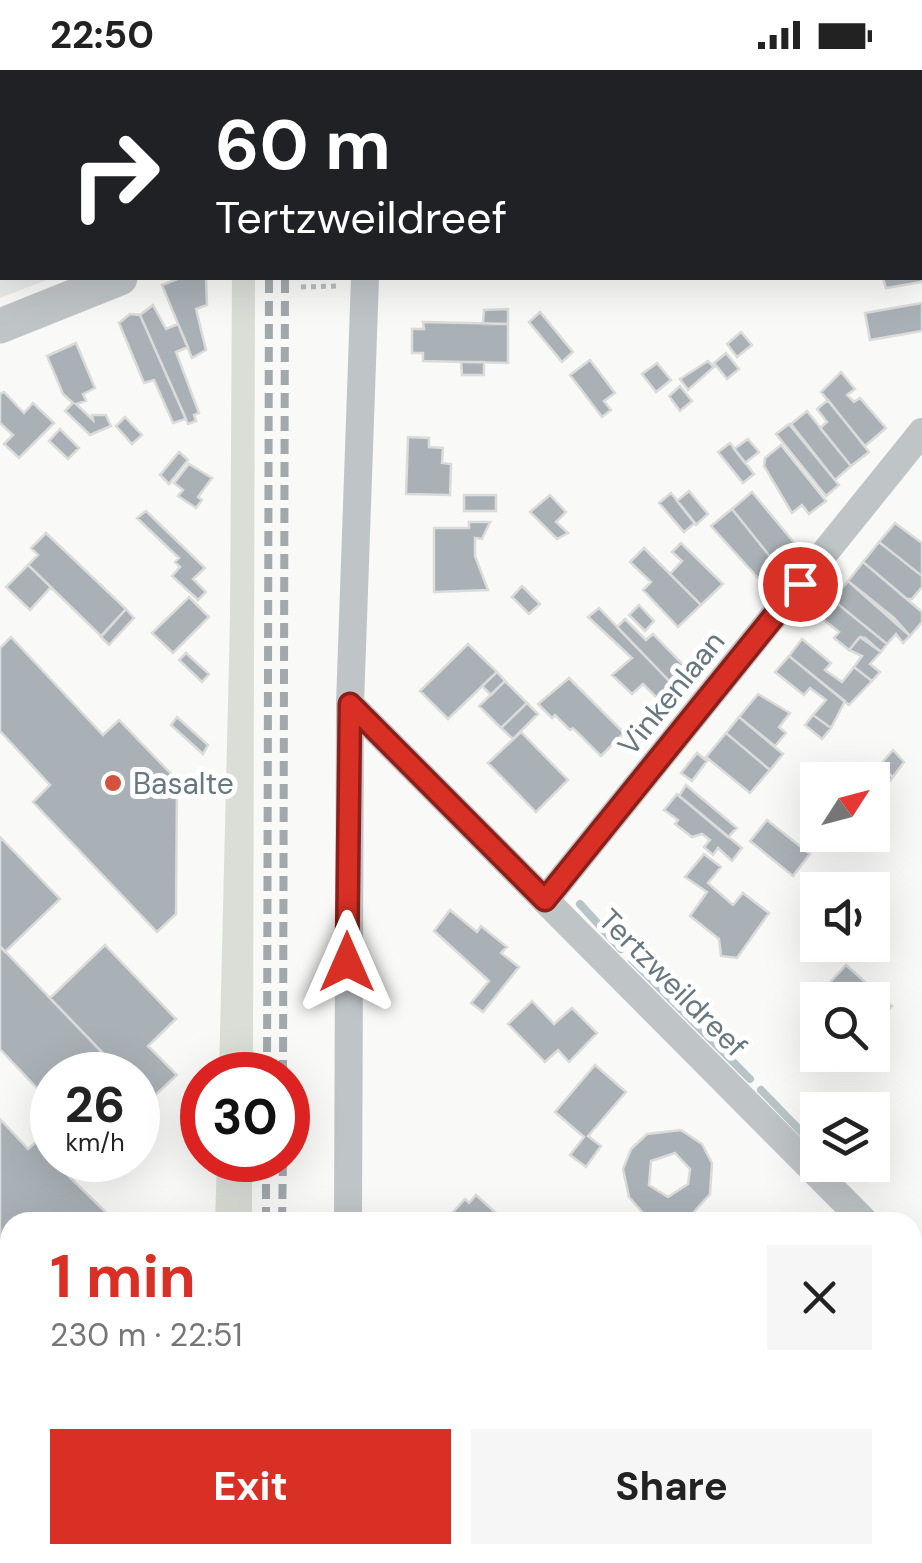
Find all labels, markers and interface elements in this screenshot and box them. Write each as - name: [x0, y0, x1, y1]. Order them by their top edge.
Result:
- text: 22:50: [50, 10, 154, 60]
- text: 60 m: [215, 100, 391, 191]
- icon: right: [50, 110, 180, 240]
- text: Tertzweildreef: [215, 188, 507, 247]
- pin: [758, 542, 843, 627]
- icon: arrive: [773, 557, 828, 612]
- street label: Vinkenlaan: [609, 623, 733, 763]
- north arrow: [800, 762, 890, 852]
- map controls: [800, 762, 890, 1182]
- place label: Basalte: [133, 764, 234, 803]
- marker: Basalte: [102, 772, 124, 794]
- button: sound: [800, 872, 890, 962]
- street label: Tertzweildreef: [590, 900, 756, 1066]
- position arrow: [295, 910, 399, 1014]
- button: search: [800, 982, 890, 1072]
- speed limit sign: 30: [180, 1052, 310, 1182]
- text: 26: [65, 1072, 125, 1138]
- button: layers: [800, 1092, 890, 1182]
- text: km/h: [65, 1126, 125, 1159]
- text: 1 min: [50, 1237, 196, 1316]
- button: close: [767, 1245, 872, 1350]
- text: 230 m · 22:51: [50, 1314, 242, 1356]
- button: Exit: [50, 1429, 451, 1544]
- button: Share: [471, 1429, 872, 1544]

